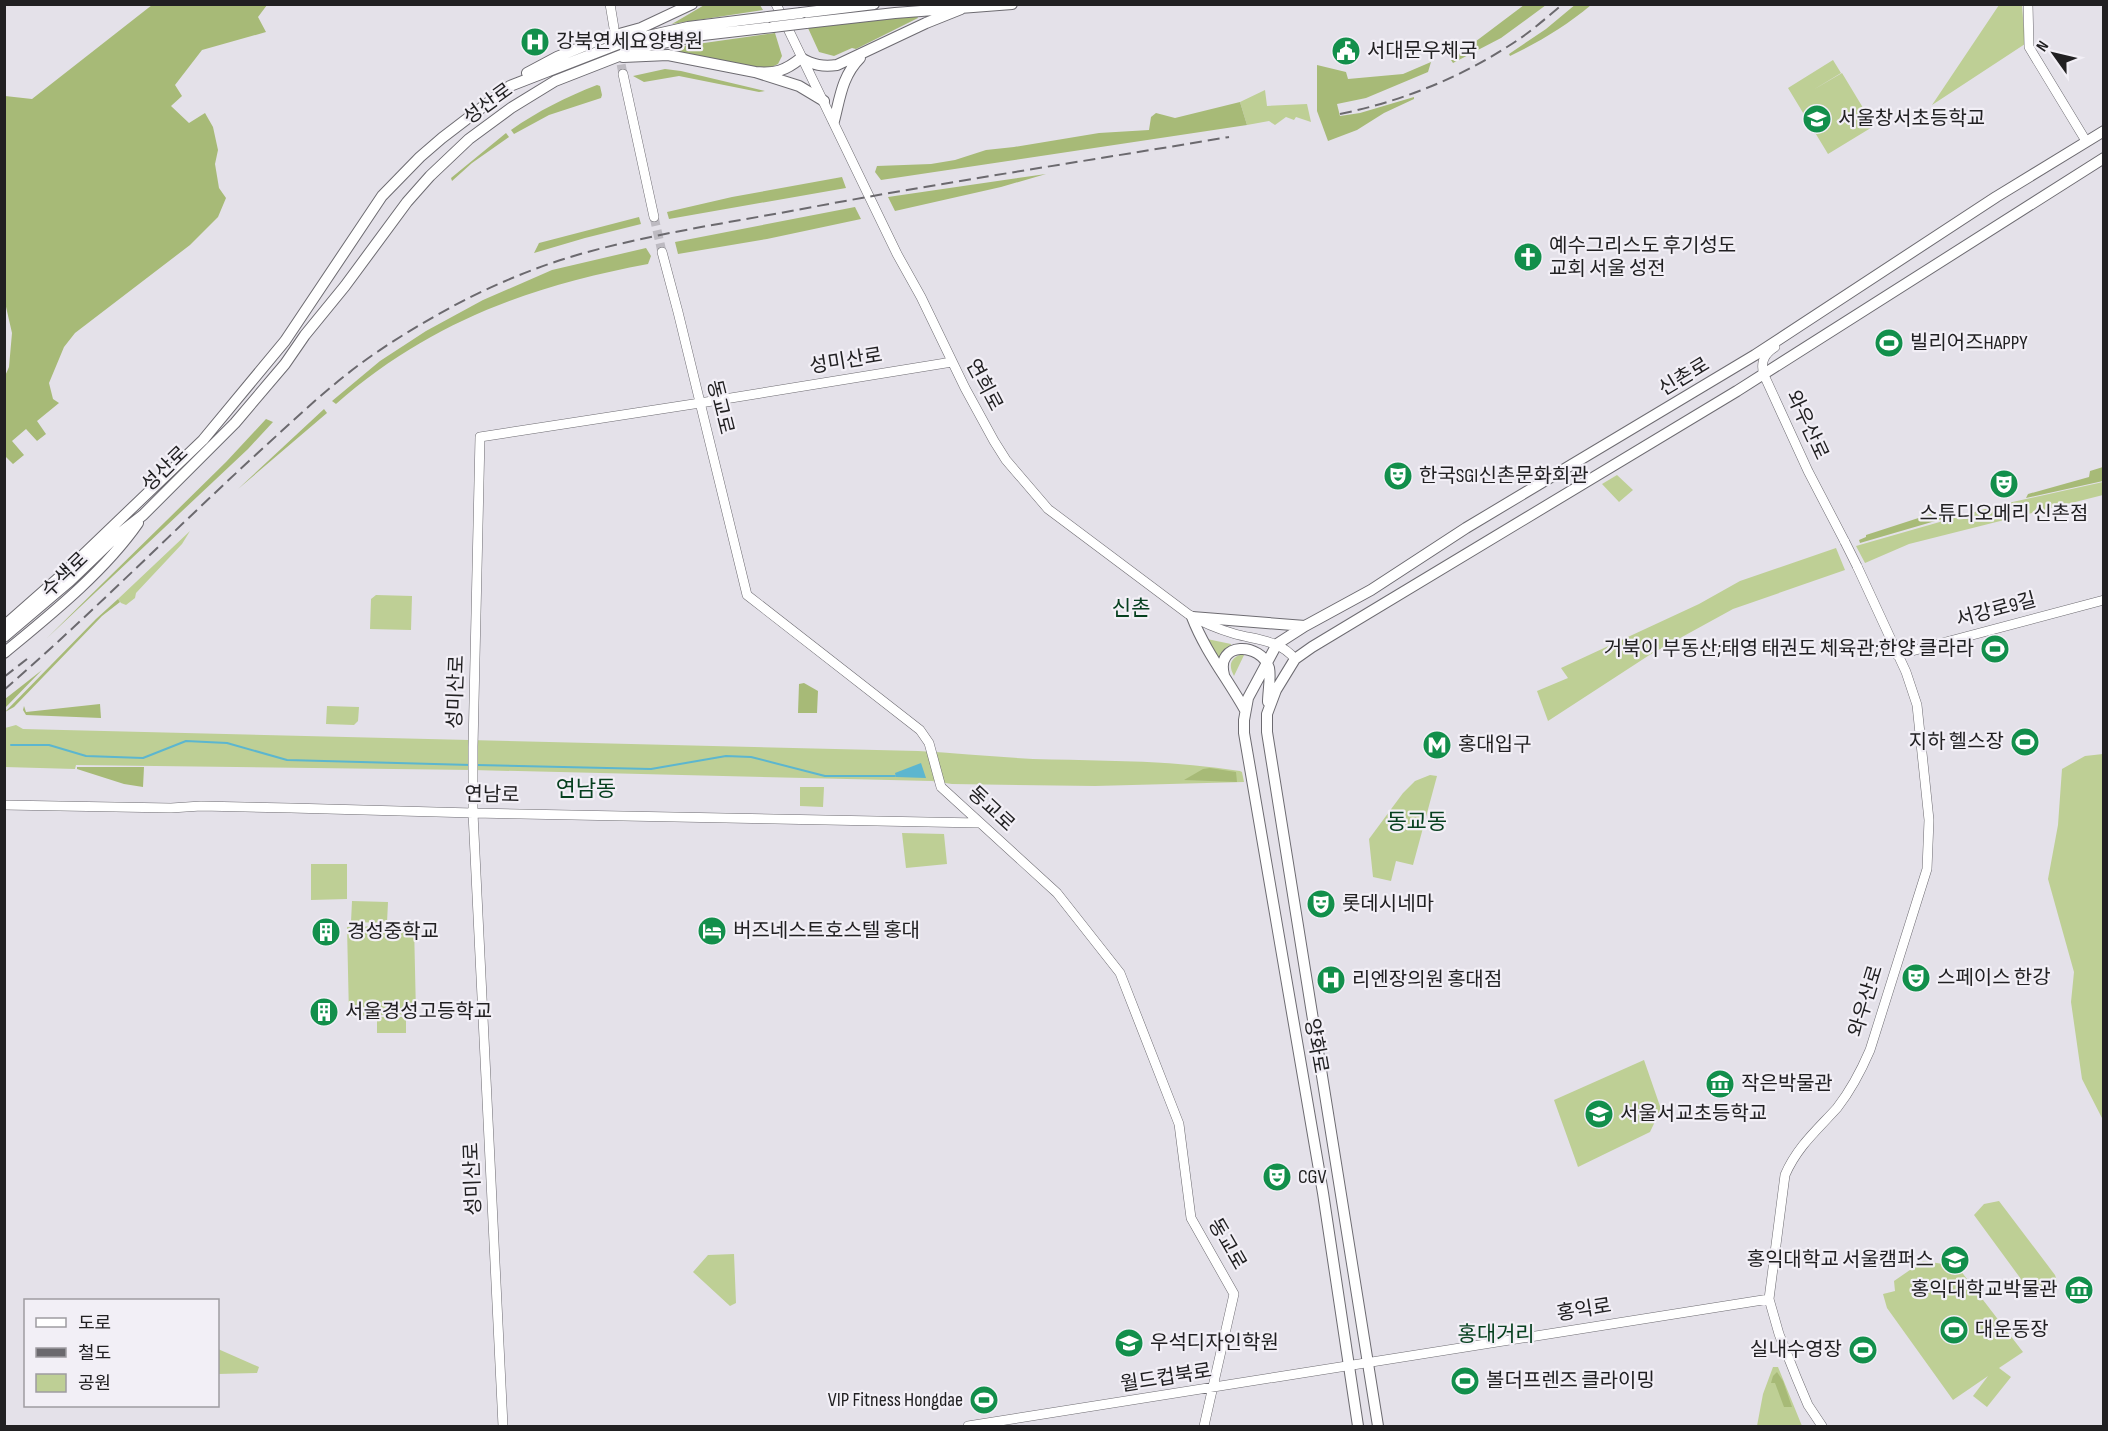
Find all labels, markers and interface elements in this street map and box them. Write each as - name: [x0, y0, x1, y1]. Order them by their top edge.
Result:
- north arrow: [2024, 24, 2084, 84]
- hospital icon: 강북연세요양병원: [519, 26, 551, 58]
- place label: 강북연세요양병원: [556, 30, 703, 54]
- public building icon: 서대문우체국: [1330, 35, 1362, 67]
- text: N: [2033, 38, 2053, 55]
- place label: 서대문우체국: [1367, 39, 1477, 63]
- street label: 성산로: [459, 78, 517, 130]
- school or university icon: 서울창서초등학교: [1801, 103, 1833, 135]
- place label: 서울창서초등학교: [1838, 107, 1985, 131]
- place label: 예수그리스도 후기성도 교회 서울 성전: [1549, 234, 1736, 281]
- church icon: 예수그리스도 후기성도 교회 서울 성전: [1512, 241, 1544, 273]
- sports icon: 빌리어즈HAPPY: [1873, 327, 1905, 359]
- place label: 빌리어즈HAPPY: [1910, 331, 2028, 355]
- street label: 성미산로: [808, 343, 884, 379]
- street label: 신촌로: [1654, 352, 1714, 402]
- street label: 연희로: [960, 355, 1008, 415]
- street label: 동교로: [702, 377, 738, 437]
- street label: 와우산로: [1781, 387, 1833, 463]
- street label: 성산로: [137, 441, 193, 497]
- theatre icon: 한국SGI신촌문화회관: [1382, 460, 1414, 492]
- place label: 한국SGI신촌문화회관: [1419, 464, 1589, 488]
- theatre icon: 스튜디오메리 신촌점: [1988, 468, 2020, 500]
- place label: 스튜디오메리 신촌점: [1920, 502, 2088, 526]
- street label: 수색로: [37, 547, 93, 603]
- street label: 서강로9길: [1953, 588, 2039, 632]
- district label: 신촌: [1112, 596, 1150, 621]
- sports icon: 거북이 부동산;태영 태권도 체육관;한양 클라라: [1979, 633, 2011, 665]
- place label: 거북이 부동산;태영 태권도 체육관;한양 클라라: [1604, 637, 1974, 661]
- street label: 성미산로: [443, 655, 469, 729]
- sports icon: 지하 헬스장: [2009, 726, 2041, 758]
- metro station icon: 홍대입구: [1421, 729, 1453, 761]
- place label: 지하 헬스장: [1909, 730, 2004, 754]
- place label: 홍대입구: [1458, 733, 1532, 757]
- district label: 연남동: [556, 776, 616, 803]
- street label: 동교로: [963, 781, 1019, 837]
- street label: 연남로: [464, 783, 520, 807]
- district label: 동교동: [1387, 809, 1447, 836]
- theatre icon: 롯데시네마: [1305, 888, 1337, 920]
- place label: 롯데시네마: [1342, 892, 1434, 916]
- hotel icon: 버즈네스트호스텔 홍대: [696, 915, 728, 947]
- building icon: 경성중학교: [310, 916, 342, 948]
- place label: 버즈네스트호스텔 홍대: [733, 919, 920, 943]
- place label: 경성중학교: [347, 920, 439, 944]
- street label: 와우산로: [1844, 962, 1888, 1040]
- theatre icon: 스페이스 한강: [1900, 962, 1932, 994]
- hospital icon: 리엔장의원 홍대점: [1315, 964, 1347, 996]
- place label: 스페이스 한강: [1937, 966, 2051, 990]
- place label: 리엔장의원 홍대점: [1352, 968, 1502, 992]
- building icon: 서울경성고등학교: [308, 996, 340, 1028]
- place label: 서울경성고등학교: [345, 1000, 492, 1024]
- street label: 양화로: [1299, 1017, 1333, 1075]
- museum icon: 작은박물관: [1704, 1068, 1736, 1100]
- place label: 작은박물관: [1741, 1072, 1833, 1096]
- school or university icon: 서울서교초등학교: [1583, 1098, 1615, 1130]
- place label: 서울서교초등학교: [1620, 1102, 1767, 1126]
- street label: 성미산로: [460, 1142, 486, 1216]
- theatre icon: CGV: [1261, 1161, 1293, 1193]
- place label: CGV: [1298, 1165, 1326, 1189]
- street label: 동교로: [1203, 1214, 1251, 1274]
- school or university icon: 홍익대학교 서울캠퍼스: [1939, 1244, 1971, 1276]
- place label: 홍익대학교 서울캠퍼스: [1747, 1248, 1934, 1272]
- museum icon: 홍익대학교박물관: [2063, 1274, 2095, 1306]
- place label: 홍익대학교박물관: [1911, 1278, 2058, 1302]
- street label: 홍익로: [1555, 1294, 1613, 1326]
- legend: [24, 1299, 219, 1407]
- text: 도로: [78, 1313, 111, 1334]
- sports icon: 대운동장: [1938, 1314, 1970, 1346]
- place label: 대운동장: [1975, 1318, 2049, 1342]
- district label: 홍대거리: [1457, 1322, 1535, 1347]
- school or university icon: 우석디자인학원: [1113, 1327, 1145, 1359]
- place label: 우석디자인학원: [1150, 1331, 1279, 1355]
- sports icon: 실내수영장: [1847, 1334, 1879, 1366]
- place label: 실내수영장: [1750, 1338, 1842, 1362]
- text: 철도: [78, 1343, 111, 1364]
- street label: 월드컵북로: [1119, 1359, 1213, 1397]
- sports icon: 볼더프렌즈 클라이밍: [1449, 1365, 1481, 1397]
- place label: 볼더프렌즈 클라이밍: [1486, 1369, 1655, 1393]
- text: 공원: [78, 1373, 111, 1394]
- sports icon: VIP Fitness Hongdae: [968, 1384, 1000, 1416]
- place label: VIP Fitness Hongdae: [828, 1388, 963, 1412]

